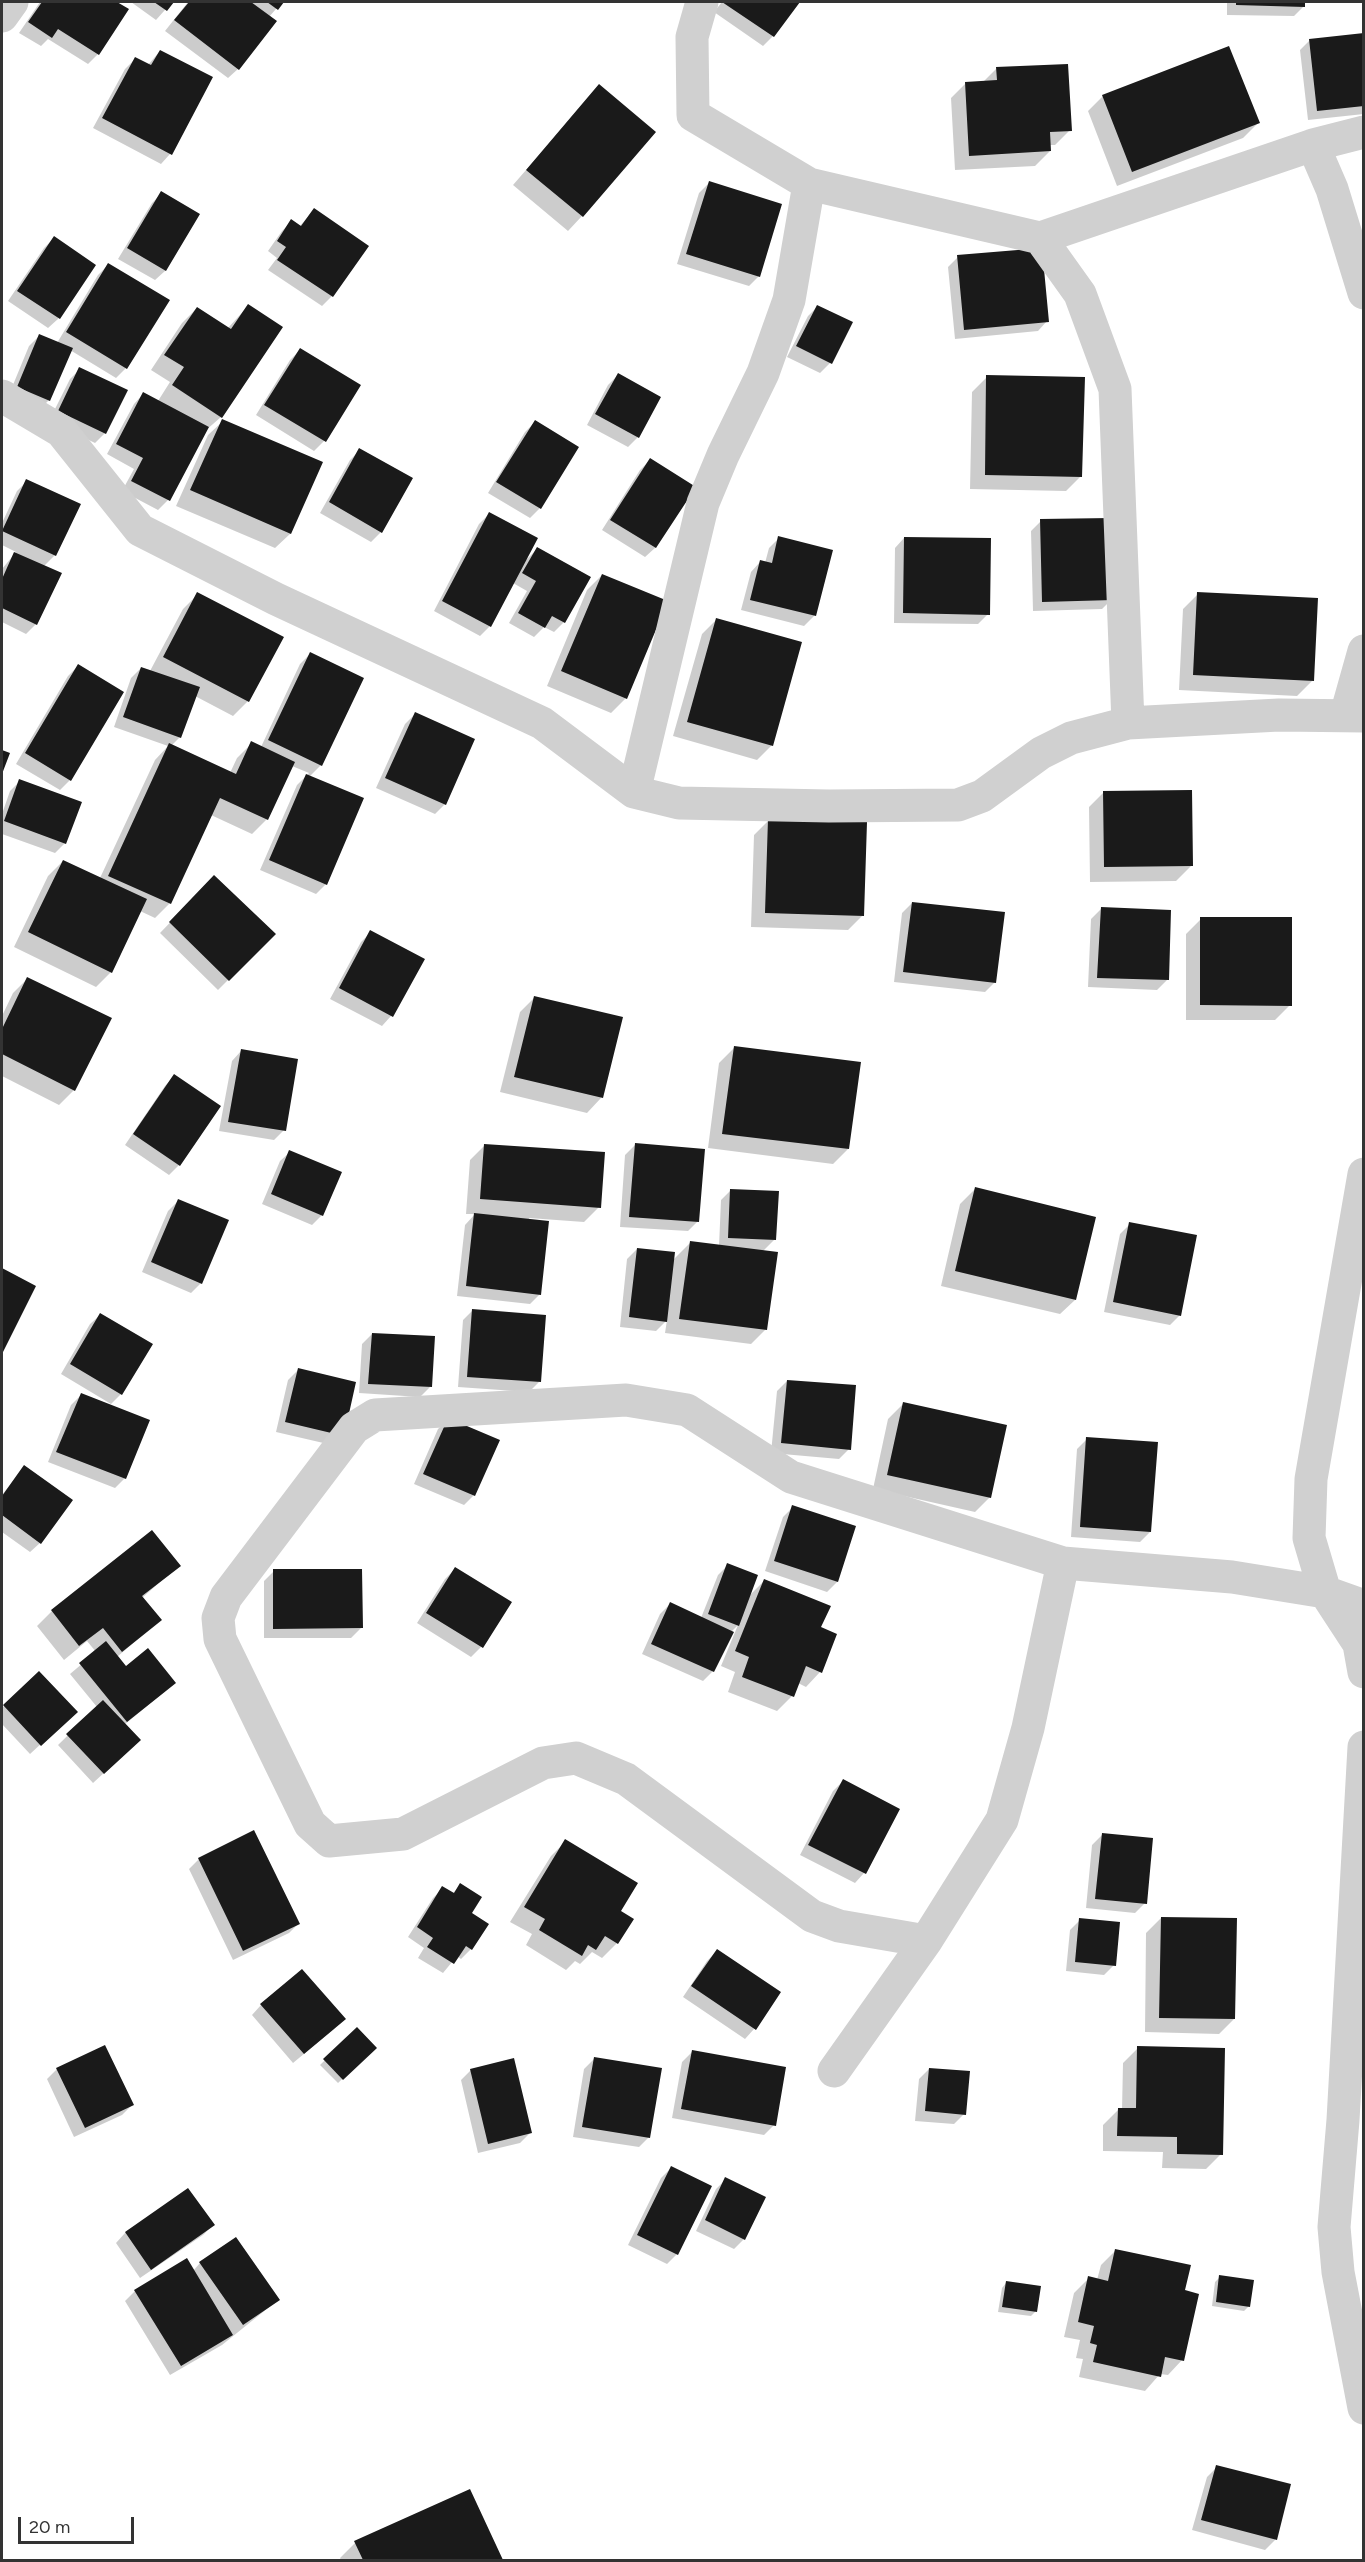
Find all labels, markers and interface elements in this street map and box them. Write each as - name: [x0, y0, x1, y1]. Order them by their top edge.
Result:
- scale bar: [21, 2505, 136, 2543]
- text: 20 m: [29, 2516, 70, 2538]

